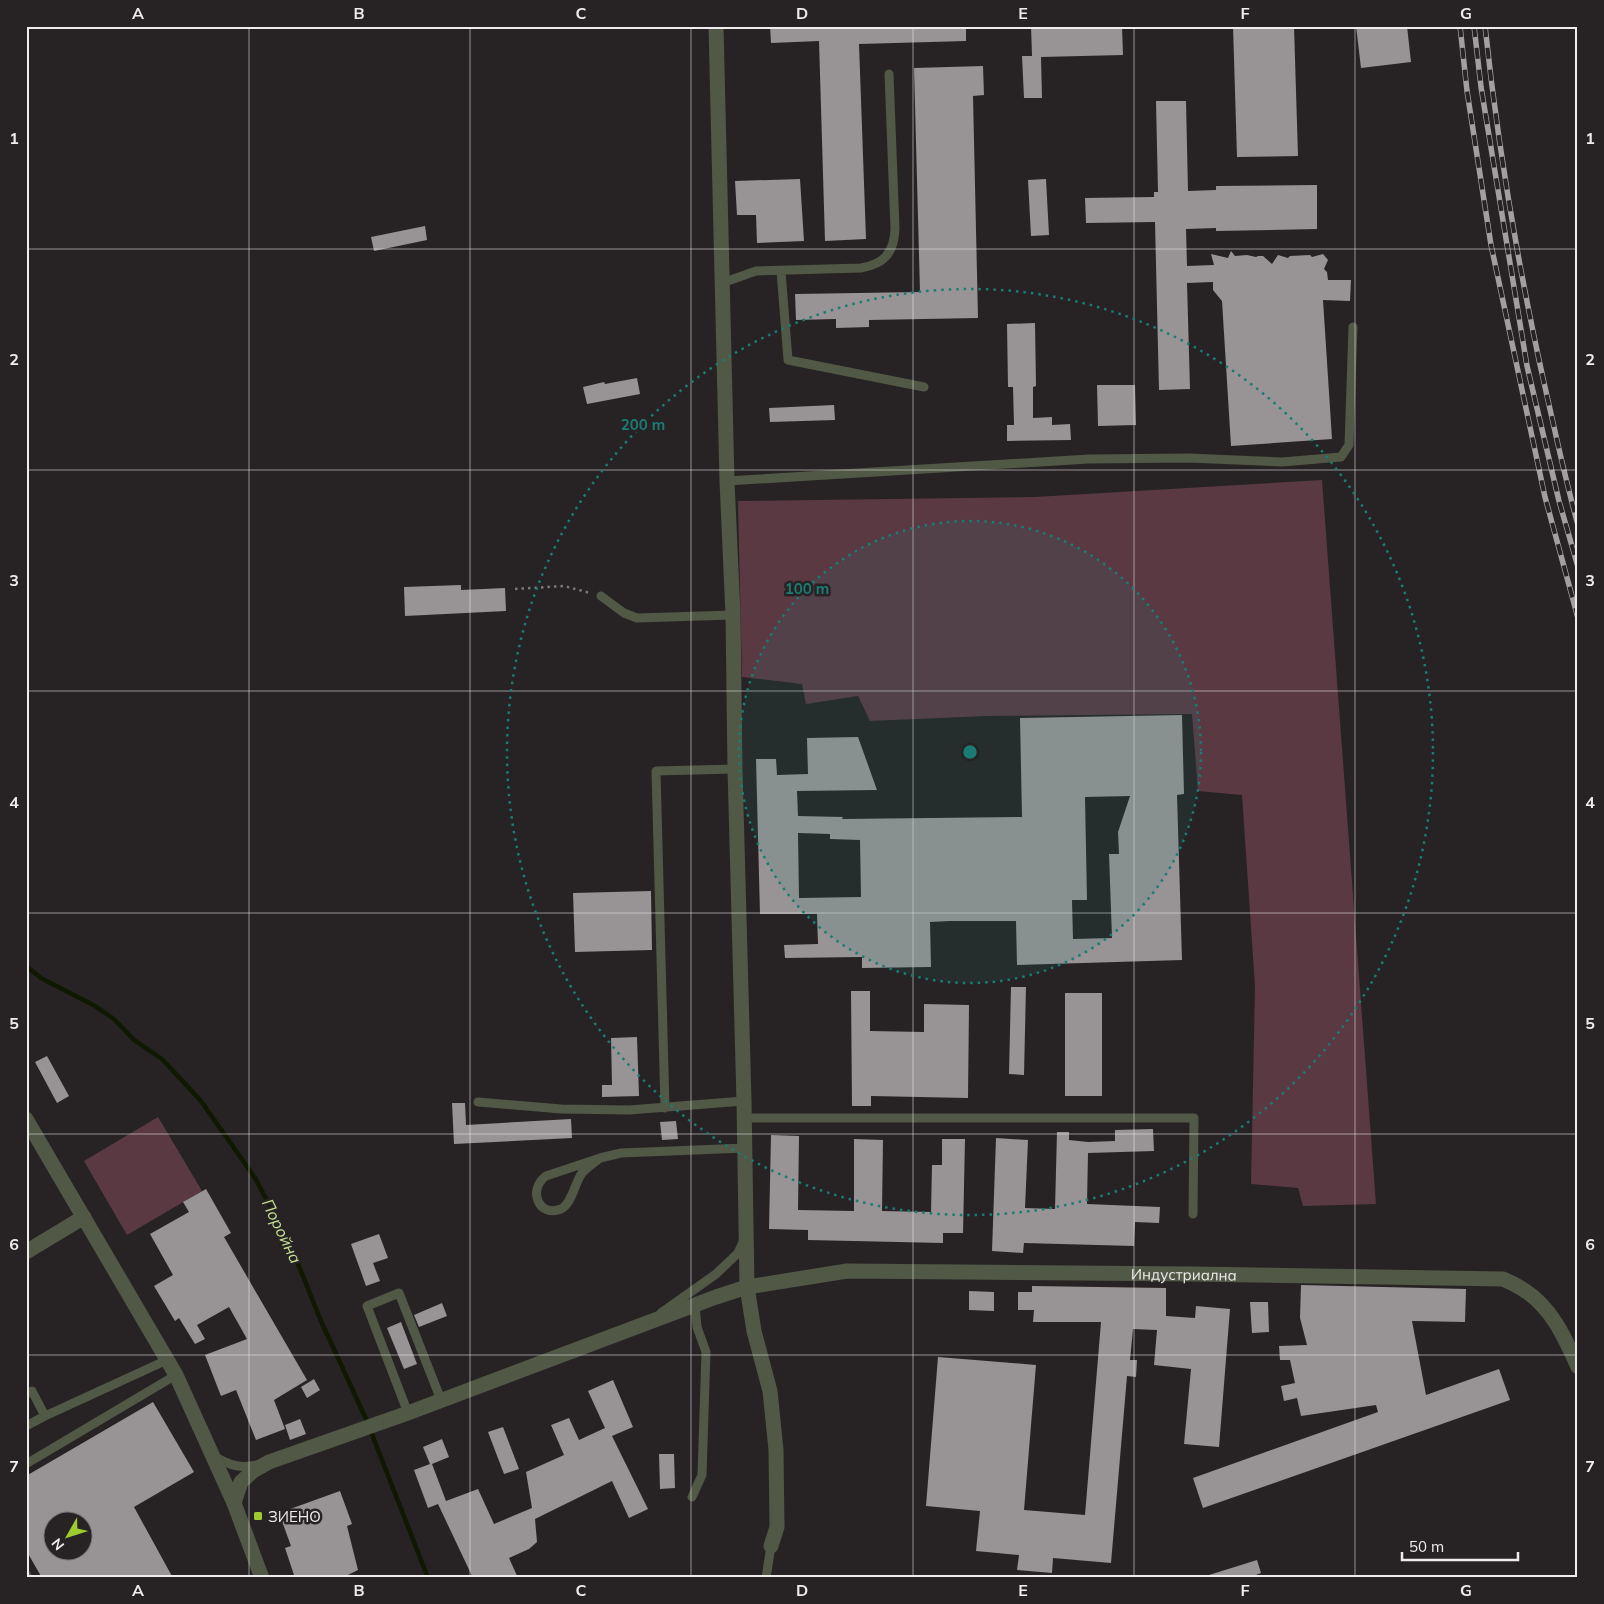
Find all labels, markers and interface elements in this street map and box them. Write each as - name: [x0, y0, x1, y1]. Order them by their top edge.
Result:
- text: A: [132, 3, 144, 23]
- text: B: [353, 3, 365, 23]
- text: C: [576, 3, 587, 23]
- text: D: [796, 3, 808, 23]
- text: E: [1018, 3, 1028, 23]
- text: F: [1240, 3, 1250, 23]
- text: G: [1460, 3, 1472, 23]
- text: 1: [9, 128, 19, 148]
- text: 1: [1585, 128, 1595, 148]
- text: 2: [9, 349, 19, 369]
- text: 2: [1585, 349, 1595, 369]
- text: 200 m: [621, 415, 665, 434]
- text: 3: [9, 570, 19, 590]
- text: 3: [1585, 570, 1595, 590]
- text: 100 m: [785, 579, 829, 598]
- centre of rings: [961, 743, 979, 761]
- text: 4: [9, 792, 19, 812]
- text: 4: [1585, 792, 1595, 812]
- text: 5: [9, 1013, 19, 1033]
- text: 5: [1585, 1013, 1595, 1033]
- water label: Поройна: [258, 1195, 306, 1267]
- text: 6: [9, 1234, 19, 1254]
- text: 6: [1585, 1234, 1595, 1254]
- street label: Индустриална: [1131, 1264, 1237, 1284]
- text: 7: [9, 1456, 19, 1476]
- text: 7: [1585, 1456, 1595, 1476]
- place label: ЗИЕНО: [268, 1507, 321, 1526]
- marker: ЗИЕНО: [252, 1510, 264, 1522]
- north arrow: [42, 1512, 92, 1562]
- scale bar: [1402, 1529, 1518, 1561]
- text: N: [48, 1534, 68, 1554]
- text: 50 m: [1409, 1537, 1444, 1556]
- text: A: [132, 1580, 144, 1600]
- text: B: [353, 1580, 365, 1600]
- text: C: [576, 1580, 587, 1600]
- text: D: [796, 1580, 808, 1600]
- text: E: [1018, 1580, 1028, 1600]
- text: F: [1240, 1580, 1250, 1600]
- text: G: [1460, 1580, 1472, 1600]

